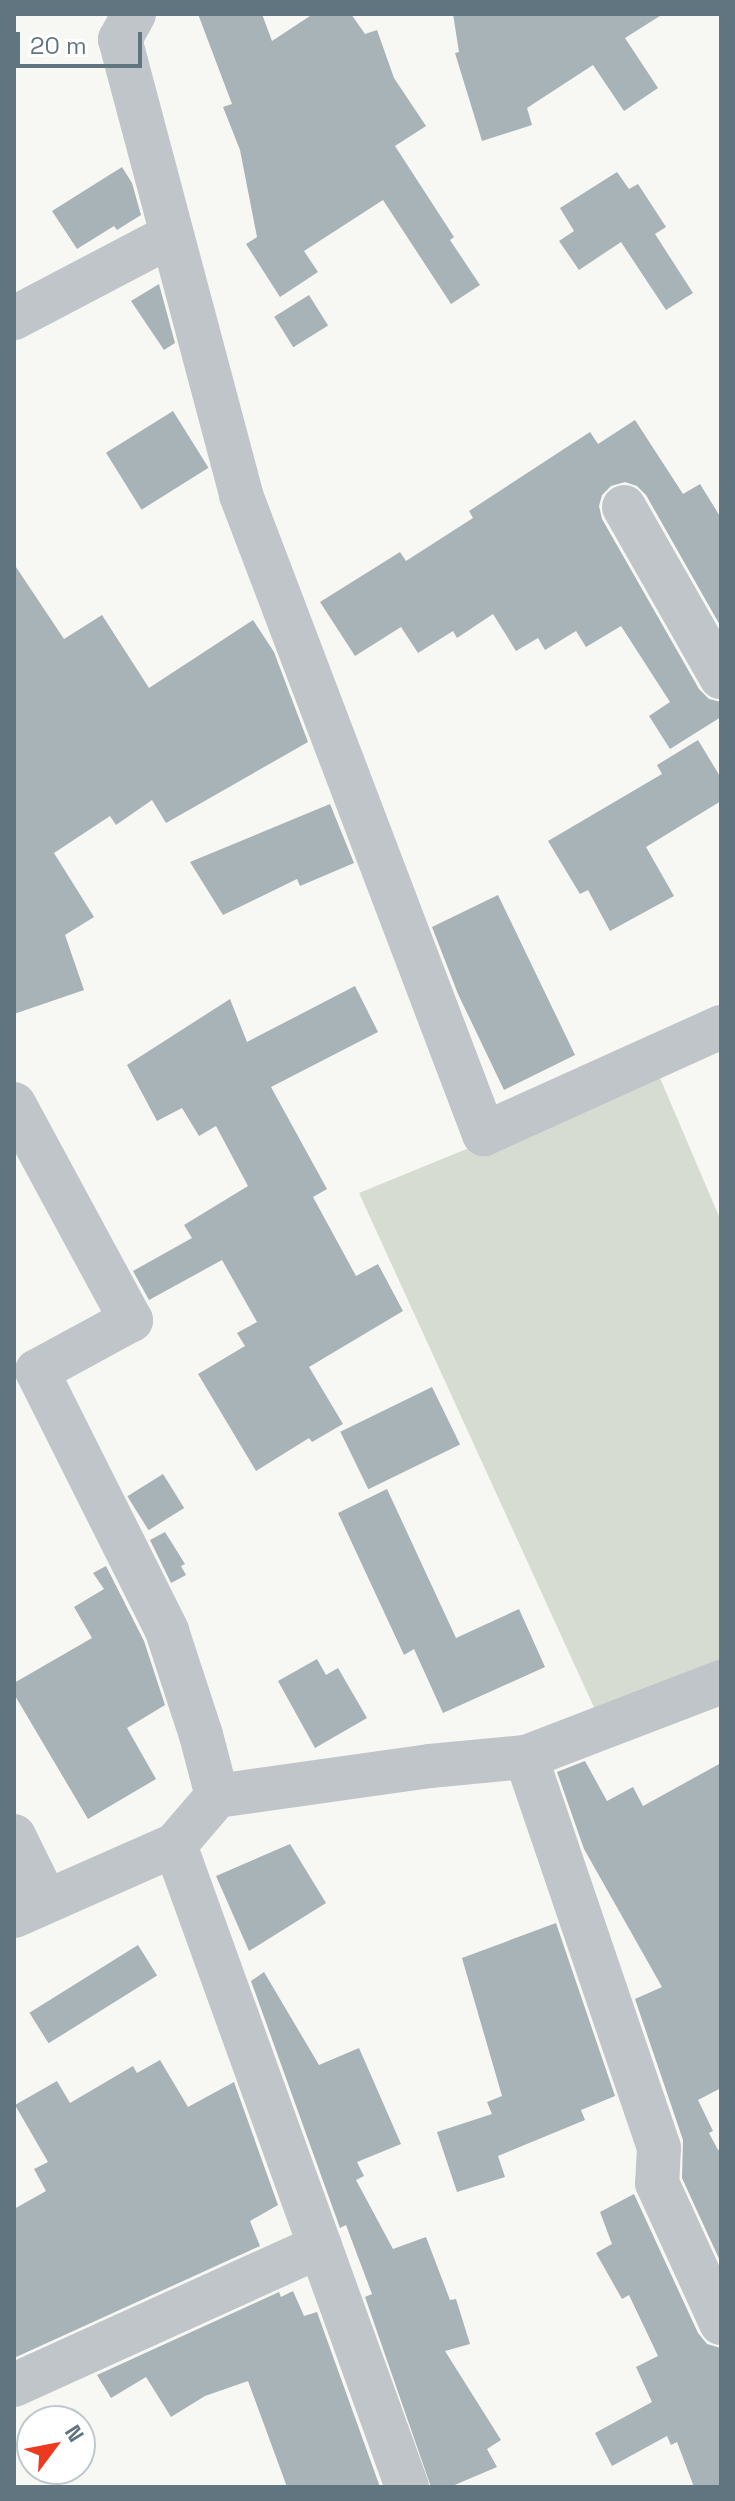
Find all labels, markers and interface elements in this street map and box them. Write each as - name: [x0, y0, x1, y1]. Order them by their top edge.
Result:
- scale bar: [20, 16, 146, 66]
- text: 20 m: [30, 30, 87, 61]
- north arrow: [16, 2405, 96, 2485]
- text: N: [59, 2420, 90, 2447]

